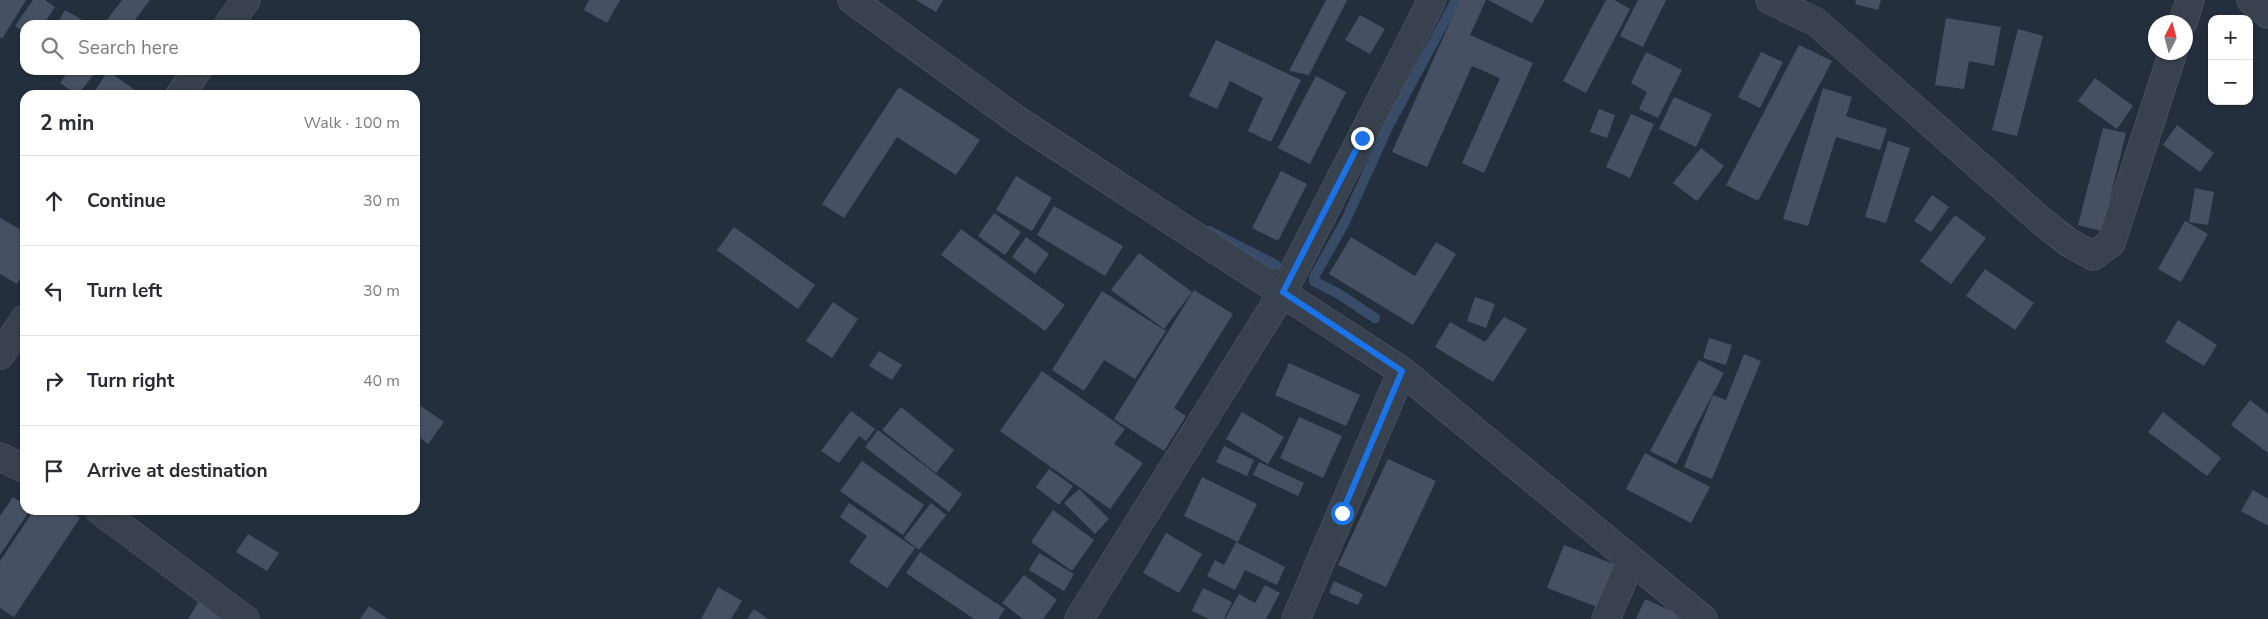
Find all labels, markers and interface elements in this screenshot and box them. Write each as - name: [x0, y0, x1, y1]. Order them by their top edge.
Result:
- north arrow: [2148, 15, 2193, 60]
- map controls: [2208, 15, 2253, 105]
- button: +: [2208, 15, 2253, 60]
- search box: [20, 20, 420, 75]
- icon: search: [38, 34, 66, 62]
- text: Search here: [78, 35, 179, 61]
- button: −: [2208, 60, 2253, 105]
- text: 2 min: [40, 109, 94, 137]
- text: Walk · 100 m: [304, 112, 400, 134]
- route end: [1351, 127, 1374, 150]
- icon: ahead: [40, 187, 68, 215]
- text: Continue: [87, 188, 166, 214]
- text: 30 m: [363, 190, 400, 212]
- icon: left: [40, 277, 68, 305]
- text: Turn left: [87, 278, 162, 304]
- text: 30 m: [363, 280, 400, 302]
- icon: right: [40, 367, 68, 395]
- text: Turn right: [87, 368, 174, 394]
- text: 40 m: [363, 370, 400, 392]
- icon: arrive: [40, 457, 68, 485]
- text: Arrive at destination: [87, 458, 268, 484]
- route start: [1331, 502, 1354, 525]

